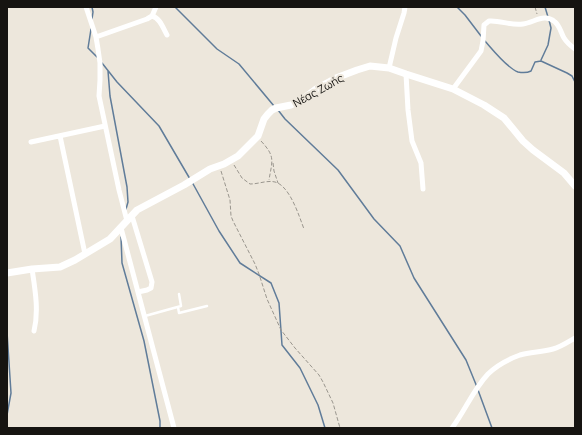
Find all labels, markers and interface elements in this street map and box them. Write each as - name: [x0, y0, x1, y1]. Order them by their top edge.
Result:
- street label: Νέας Ζωής: [290, 70, 346, 110]

